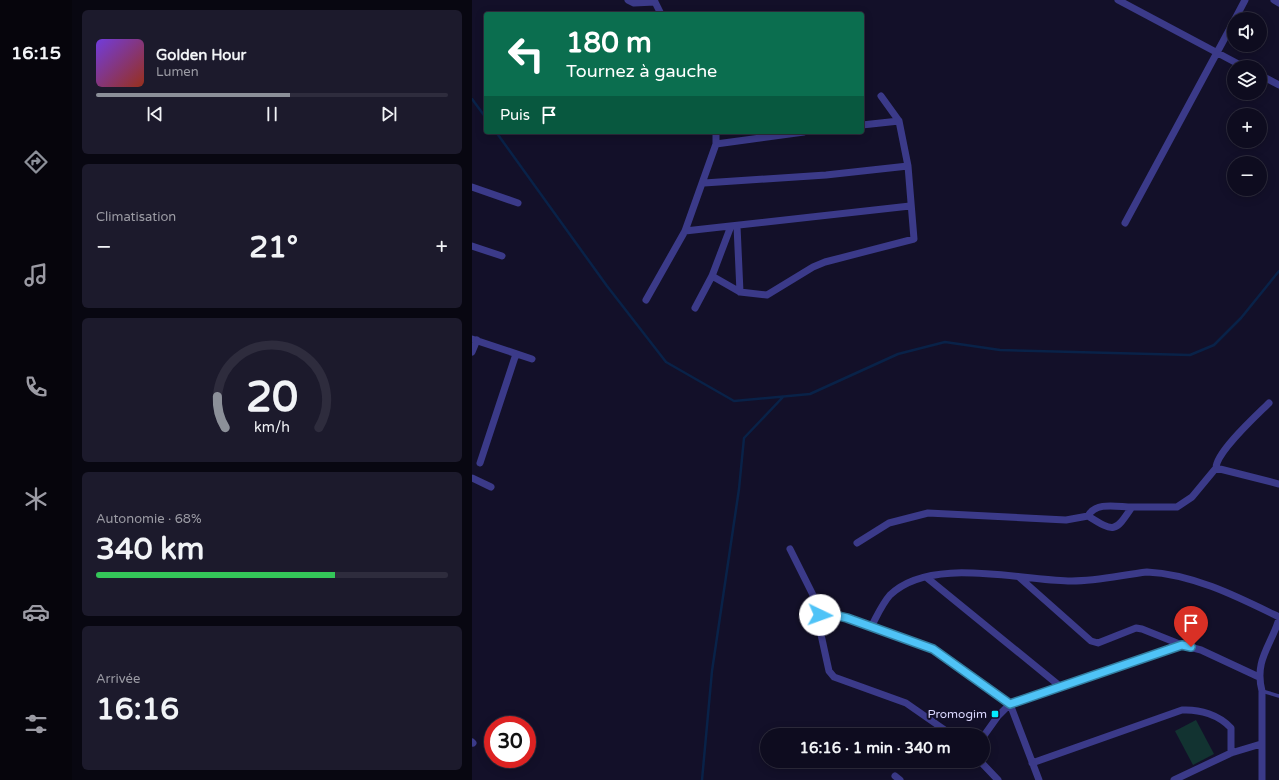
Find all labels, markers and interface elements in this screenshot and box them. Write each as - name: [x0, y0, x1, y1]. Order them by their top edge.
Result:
- map controls: [1227, 12, 1267, 196]
- button: sound: [1227, 12, 1267, 52]
- text: 180 m: [566, 26, 652, 60]
- icon: left: [500, 28, 552, 80]
- text: 16:15: [11, 42, 61, 64]
- text: Golden Hour: [156, 46, 246, 64]
- text: Tournez à gauche: [566, 60, 717, 82]
- button: layers: [1227, 60, 1267, 100]
- text: Lumen: [156, 64, 199, 80]
- icon: previous: [144, 103, 166, 125]
- icon: pause: [261, 103, 283, 125]
- icon: next: [378, 103, 400, 125]
- icon: arrive: [538, 104, 560, 126]
- text: Puis: [500, 106, 530, 124]
- button: +: [1227, 108, 1267, 148]
- icon: directions: [22, 148, 50, 176]
- button: −: [1227, 156, 1267, 196]
- text: Climatisation: [96, 209, 176, 225]
- text: 21°: [249, 229, 298, 266]
- text: −: [96, 234, 112, 260]
- text: +: [436, 234, 448, 260]
- icon: music: [22, 261, 50, 289]
- icon: phone: [22, 373, 50, 401]
- text: 20: [246, 373, 298, 423]
- text: km/h: [254, 419, 290, 436]
- icon: climate: [22, 485, 50, 513]
- text: Autonomie · 68%: [96, 511, 202, 527]
- text: 340 km: [96, 531, 204, 568]
- position arrow: [799, 594, 841, 636]
- icon: car: [22, 598, 50, 626]
- pin: [1174, 606, 1208, 647]
- icon: arrive: [1180, 612, 1202, 634]
- text: Arrivée: [96, 671, 140, 687]
- text: 16:16: [96, 691, 179, 728]
- place label: Promogim: [927, 707, 987, 721]
- marker: Promogim: [990, 709, 1000, 719]
- icon: filters: [22, 710, 50, 738]
- speed limit sign: 30: [484, 716, 536, 768]
- text: 16:16 · 1 min · 340 m: [800, 739, 950, 757]

